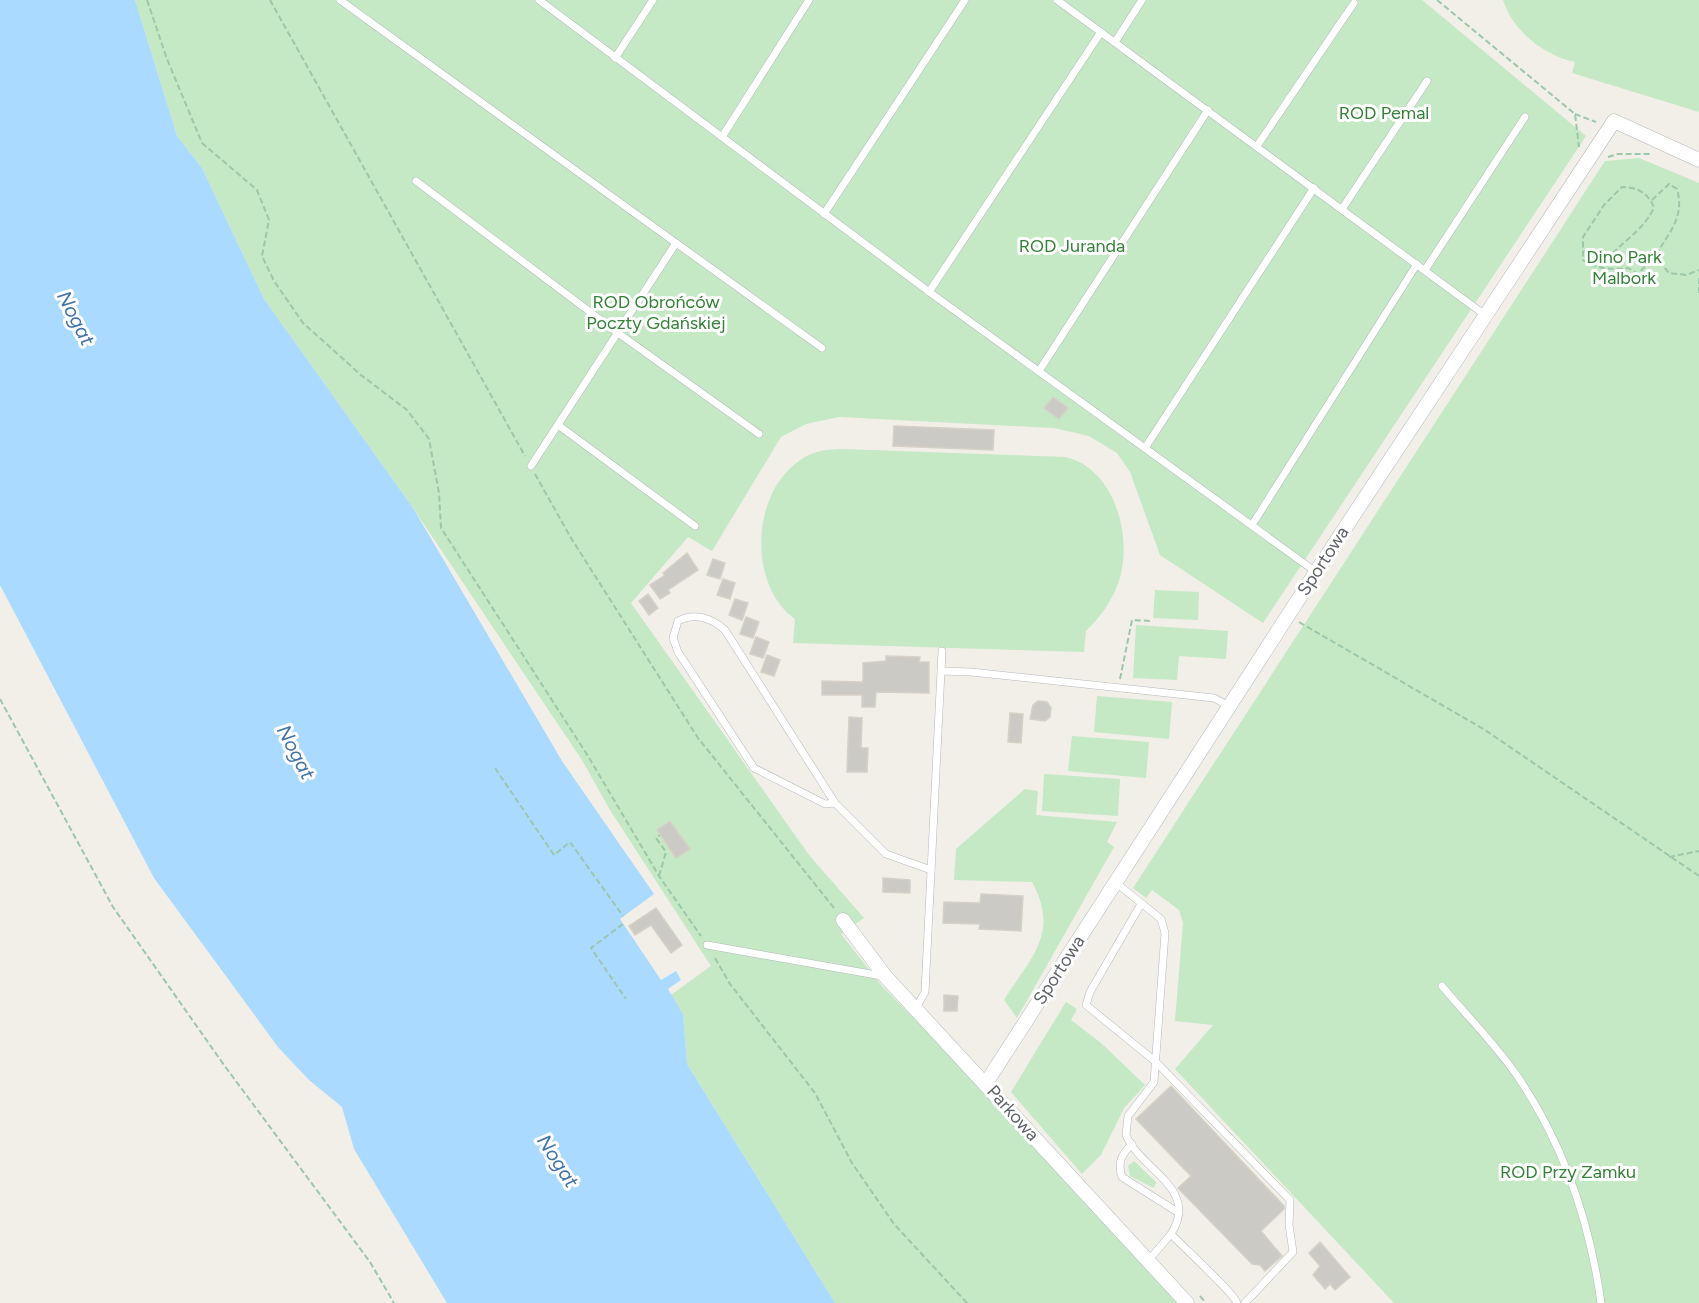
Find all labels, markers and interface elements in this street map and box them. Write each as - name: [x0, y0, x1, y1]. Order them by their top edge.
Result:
- park label: ROD Pemal: [1339, 102, 1429, 124]
- park label: ROD Juranda: [1019, 235, 1125, 257]
- park label: Dino Park Malbork: [1586, 246, 1662, 289]
- water label: Nogat: [52, 287, 100, 350]
- park label: ROD Obrońców Poczty Gdańskiej: [586, 291, 726, 334]
- street label: Sportowa: [1292, 522, 1354, 600]
- water label: Nogat: [272, 721, 320, 784]
- street label: Sportowa: [1028, 931, 1090, 1009]
- street label: Parkowa: [982, 1081, 1044, 1145]
- water label: Nogat: [532, 1130, 584, 1192]
- park label: ROD Przy Zamku: [1500, 1161, 1636, 1183]

